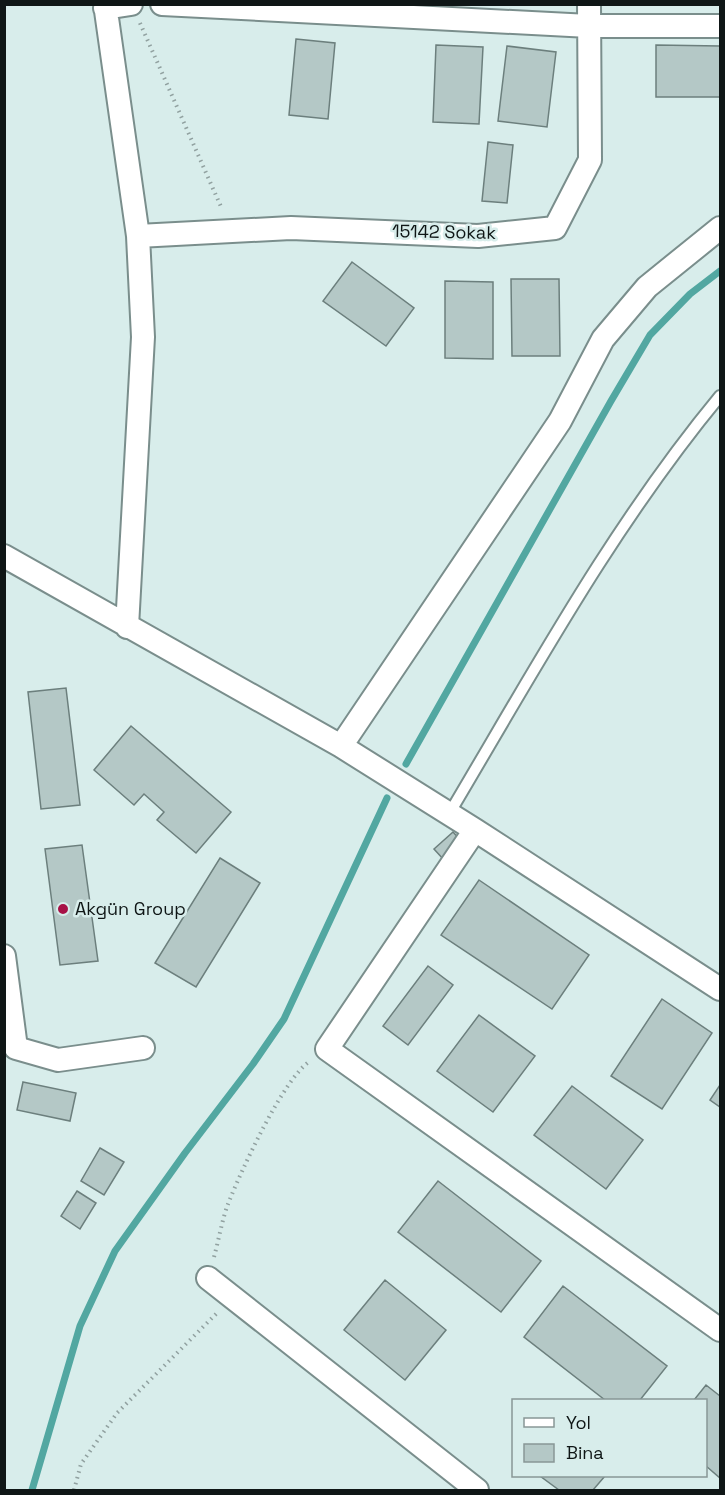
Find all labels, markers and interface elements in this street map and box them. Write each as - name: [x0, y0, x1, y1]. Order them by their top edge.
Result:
- street label: 15142 Sokak: [392, 219, 496, 244]
- place label: Akgün Group: [75, 897, 186, 920]
- marker: Akgün Group: [56, 902, 70, 916]
- legend: [512, 1399, 707, 1477]
- text: Yol: [566, 1411, 591, 1434]
- text: Bina: [566, 1441, 604, 1464]

